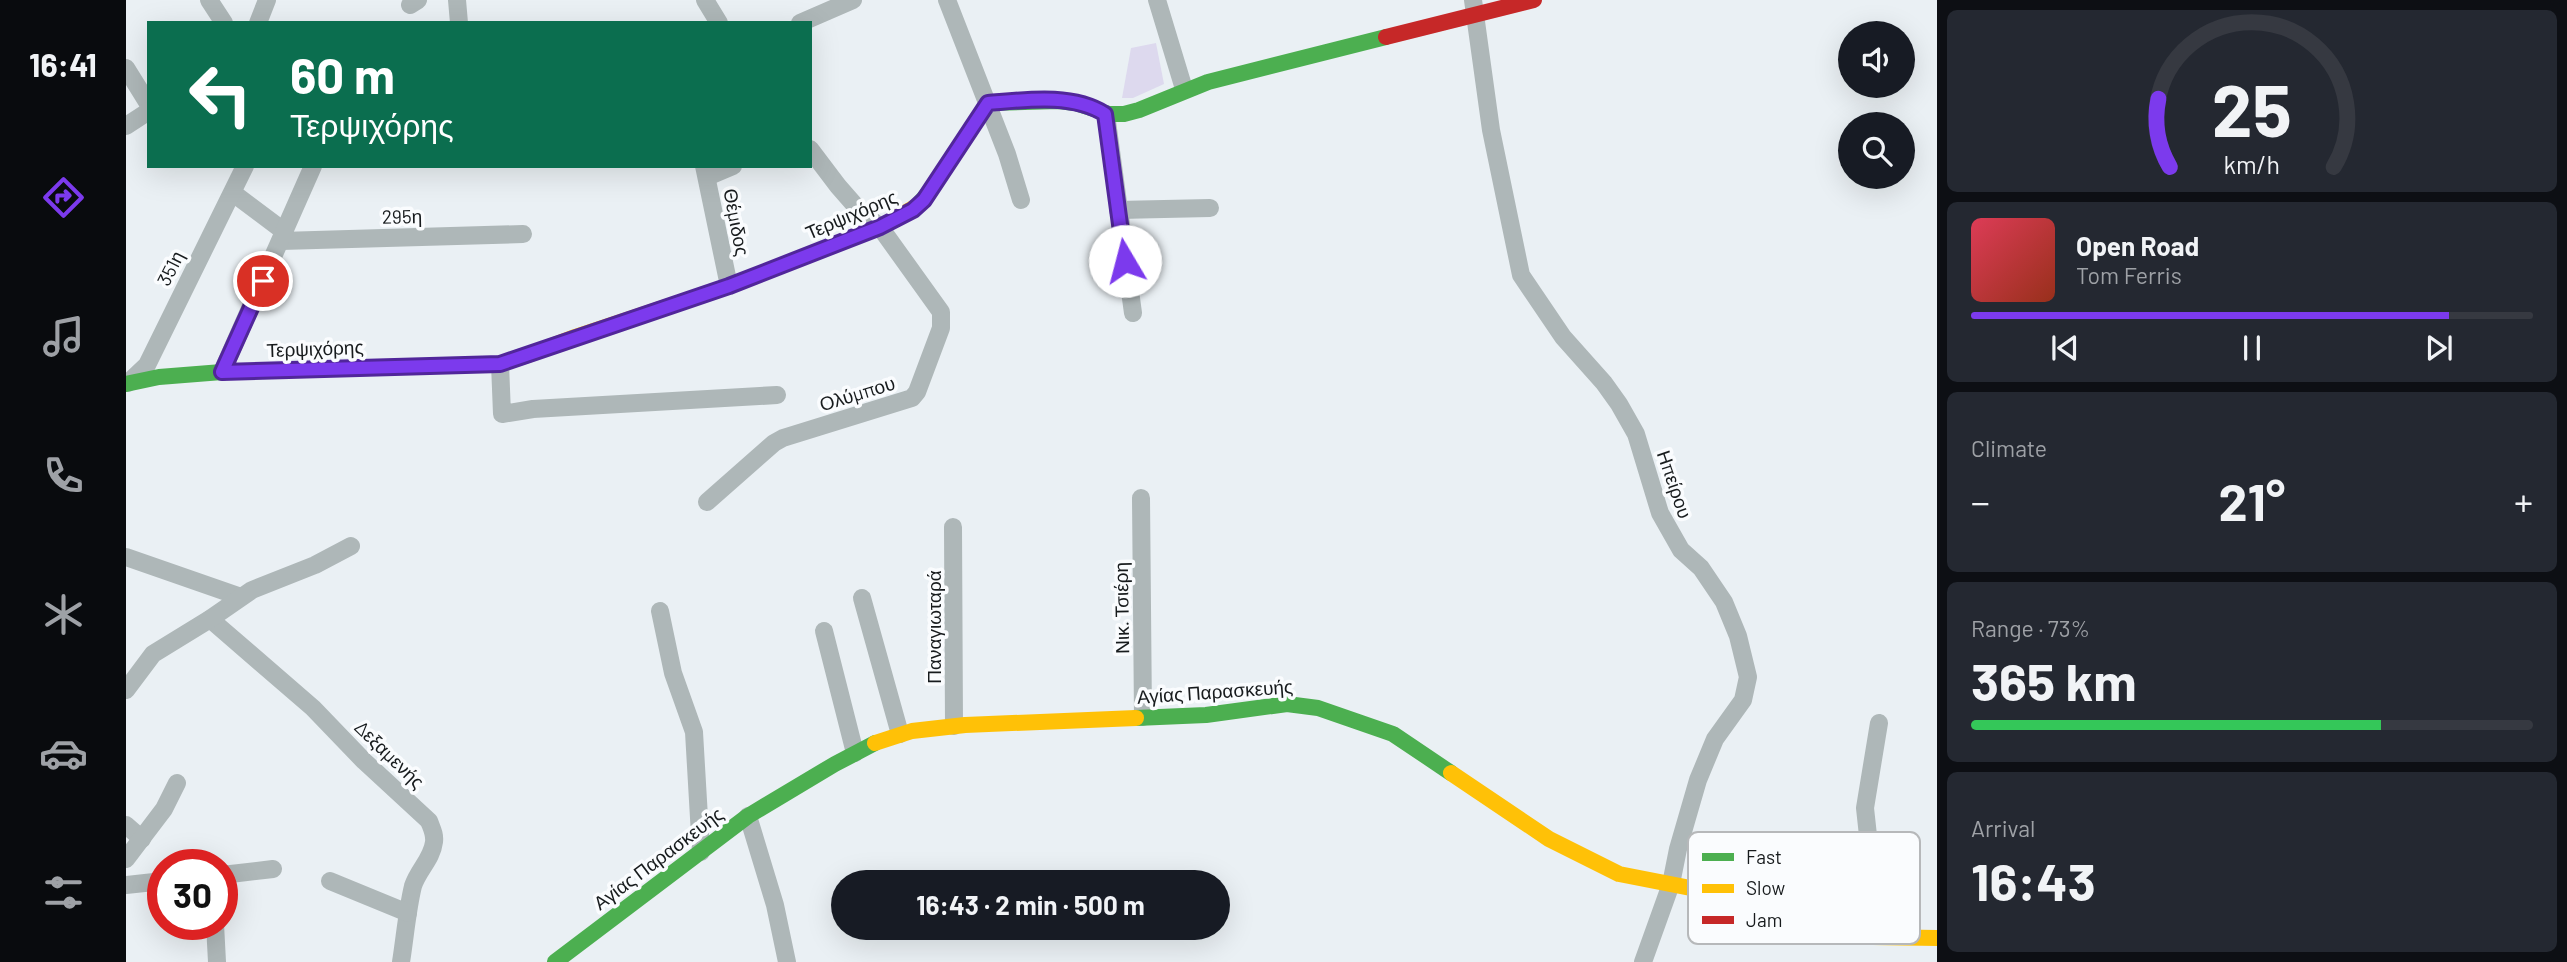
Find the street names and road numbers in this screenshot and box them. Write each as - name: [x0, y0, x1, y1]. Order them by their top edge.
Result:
- street label: Τερψιχόρης: [802, 184, 900, 244]
- street label: Θέμιδος: [719, 186, 755, 258]
- street label: 295η: [382, 204, 422, 228]
- street label: 351η: [152, 247, 188, 289]
- street label: Τερψιχόρης: [266, 335, 364, 361]
- street label: Ολύμπου: [816, 371, 898, 415]
- street label: Ηπείρου: [1653, 447, 1697, 521]
- street label: Νικ. Τσιέρη: [1109, 562, 1133, 654]
- street label: Παναγιωταρά: [922, 570, 945, 684]
- street label: Αγίας Παρασκευής: [1136, 674, 1294, 708]
- street label: Δεξαμενής: [350, 715, 430, 793]
- street label: Αγίας Παρασκευής: [589, 802, 727, 914]

